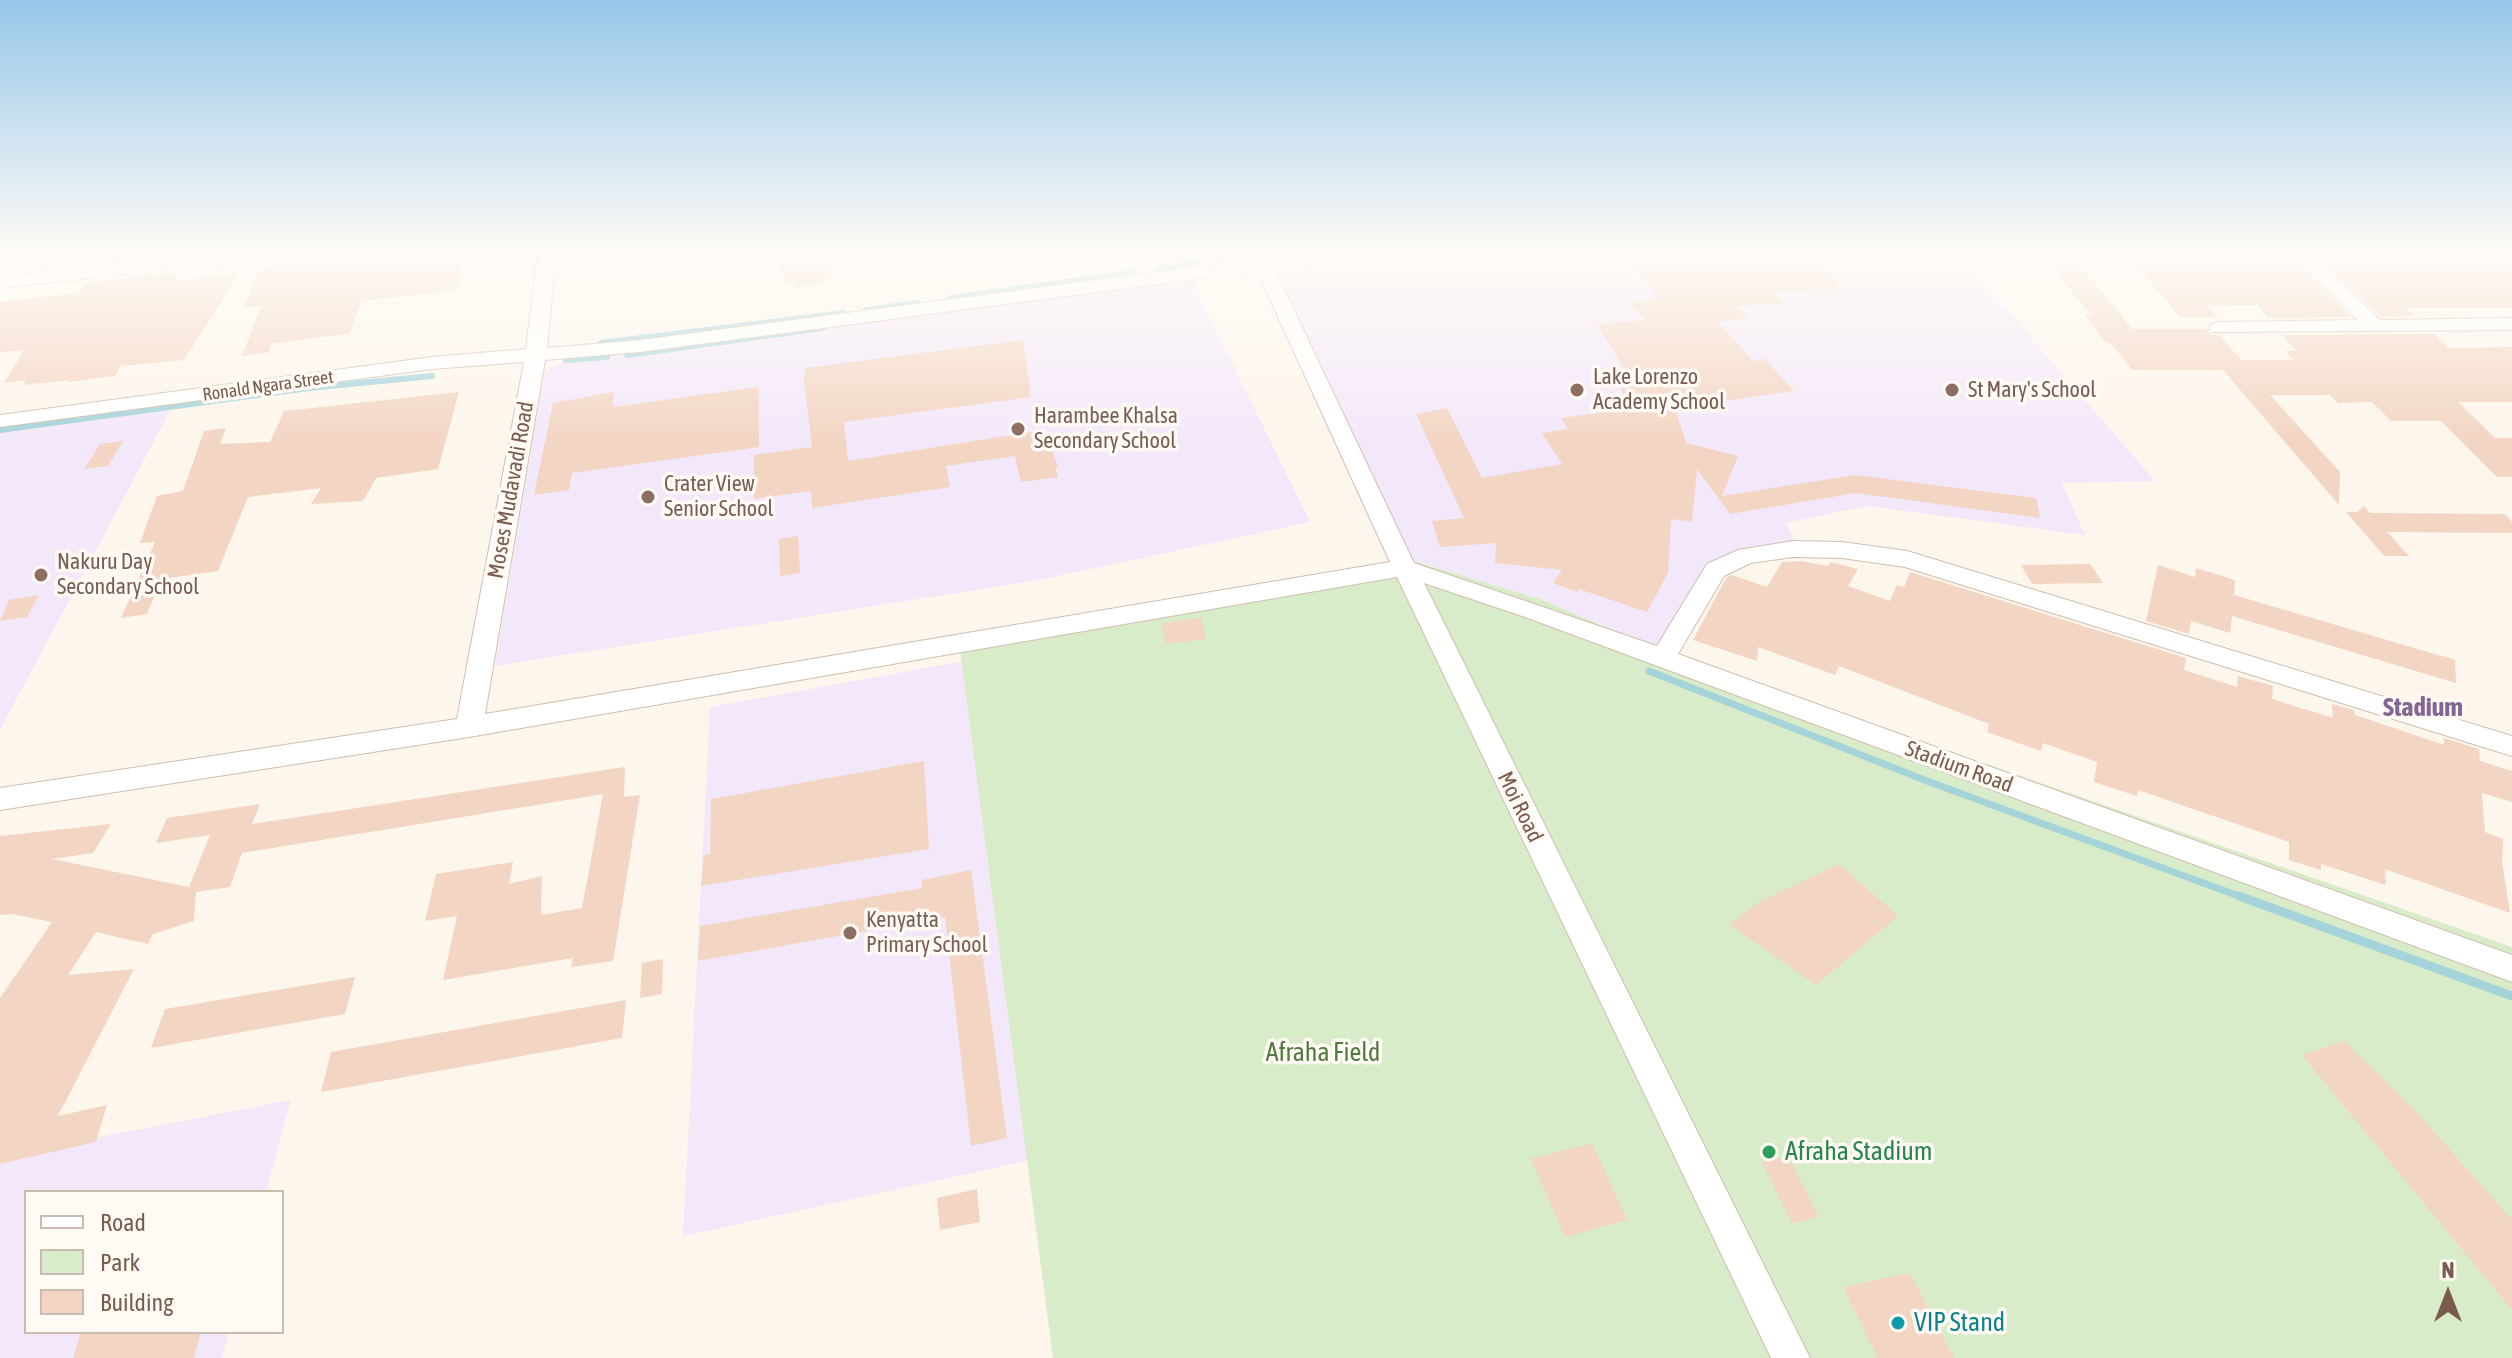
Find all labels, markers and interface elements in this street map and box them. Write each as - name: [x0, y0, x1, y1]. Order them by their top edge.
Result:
- place label: Lake Lorenzo Academy School: [1593, 364, 1725, 416]
- street label: Ronald Ngara Street: [201, 366, 335, 406]
- place label: St Mary's School: [1968, 377, 2096, 403]
- marker: Lake Lorenzo Academy School: [1568, 381, 1586, 399]
- marker: St Mary's School: [1943, 381, 1961, 399]
- street label: Moses Mudavadi Road: [482, 399, 540, 581]
- place label: Harambee Khalsa Secondary School: [1034, 403, 1178, 454]
- marker: Harambee Khalsa Secondary School: [1009, 420, 1027, 438]
- place label: Crater View Senior School: [664, 471, 773, 522]
- marker: Crater View Senior School: [639, 488, 657, 506]
- place label: Nakuru Day Secondary School: [57, 549, 199, 600]
- marker: Nakuru Day Secondary School: [32, 566, 50, 584]
- district label: Stadium: [2383, 692, 2463, 724]
- street label: Stadium Road: [1901, 735, 2017, 799]
- street label: Moi Road: [1492, 767, 1548, 847]
- place label: Kenyatta Primary School: [866, 907, 988, 958]
- marker: Kenyatta Primary School: [841, 924, 859, 942]
- park label: Afraha Field: [1266, 1037, 1380, 1069]
- place label: Afraha Stadium: [1785, 1136, 1932, 1168]
- marker: Afraha Stadium: [1760, 1143, 1778, 1161]
- legend: [24, 1190, 284, 1334]
- text: Road: [100, 1209, 146, 1236]
- text: Park: [100, 1249, 140, 1276]
- north arrow: [2408, 1254, 2488, 1334]
- text: N: [2442, 1257, 2454, 1283]
- text: Building: [100, 1289, 173, 1316]
- place label: VIP Stand: [1914, 1307, 2005, 1339]
- marker: VIP Stand: [1889, 1314, 1907, 1332]

